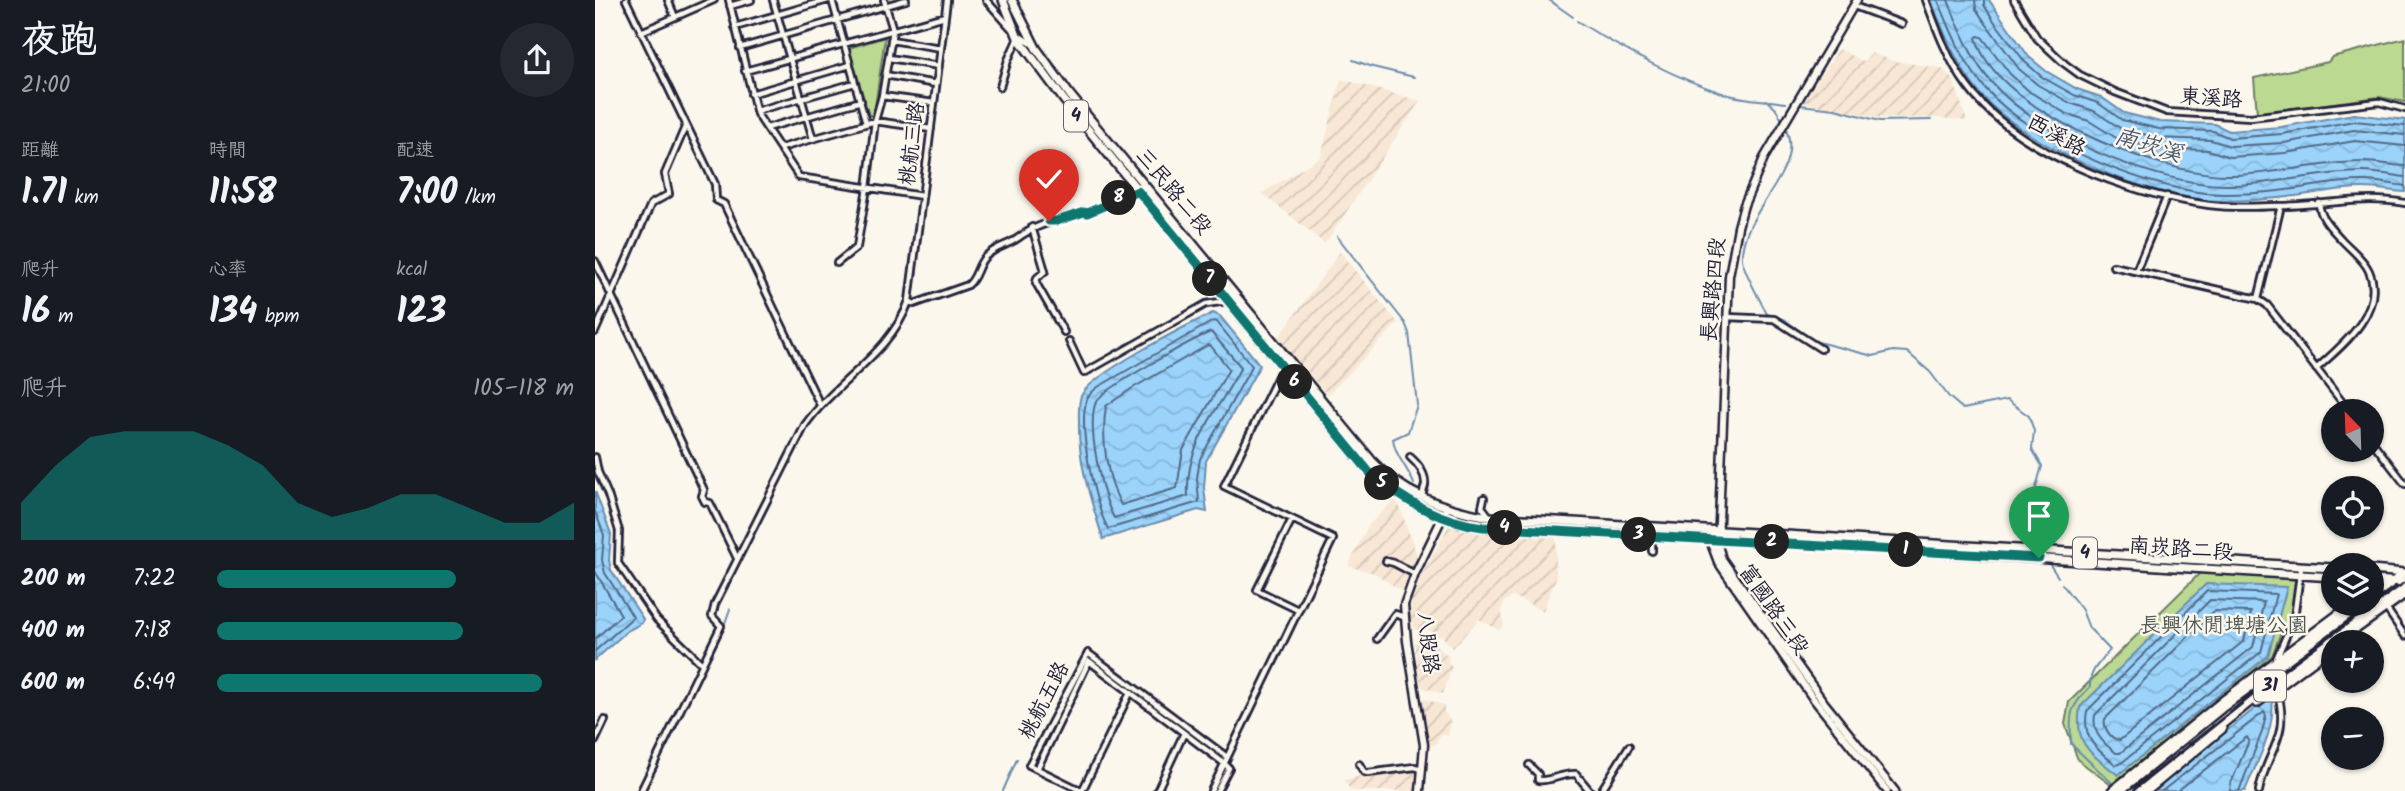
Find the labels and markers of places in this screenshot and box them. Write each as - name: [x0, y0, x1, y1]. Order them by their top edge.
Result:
- pin: [1019, 149, 1079, 221]
- pin: 8: [1101, 180, 1137, 216]
- pin: 7: [1193, 262, 1227, 296]
- pin: 6: [1277, 364, 1313, 400]
- pin: 5: [1365, 466, 1399, 500]
- pin: [2009, 486, 2069, 558]
- pin: 4: [1487, 510, 1523, 546]
- pin: 3: [1621, 518, 1657, 552]
- pin: 2: [1755, 524, 1789, 560]
- pin: 1: [1889, 532, 1923, 568]

